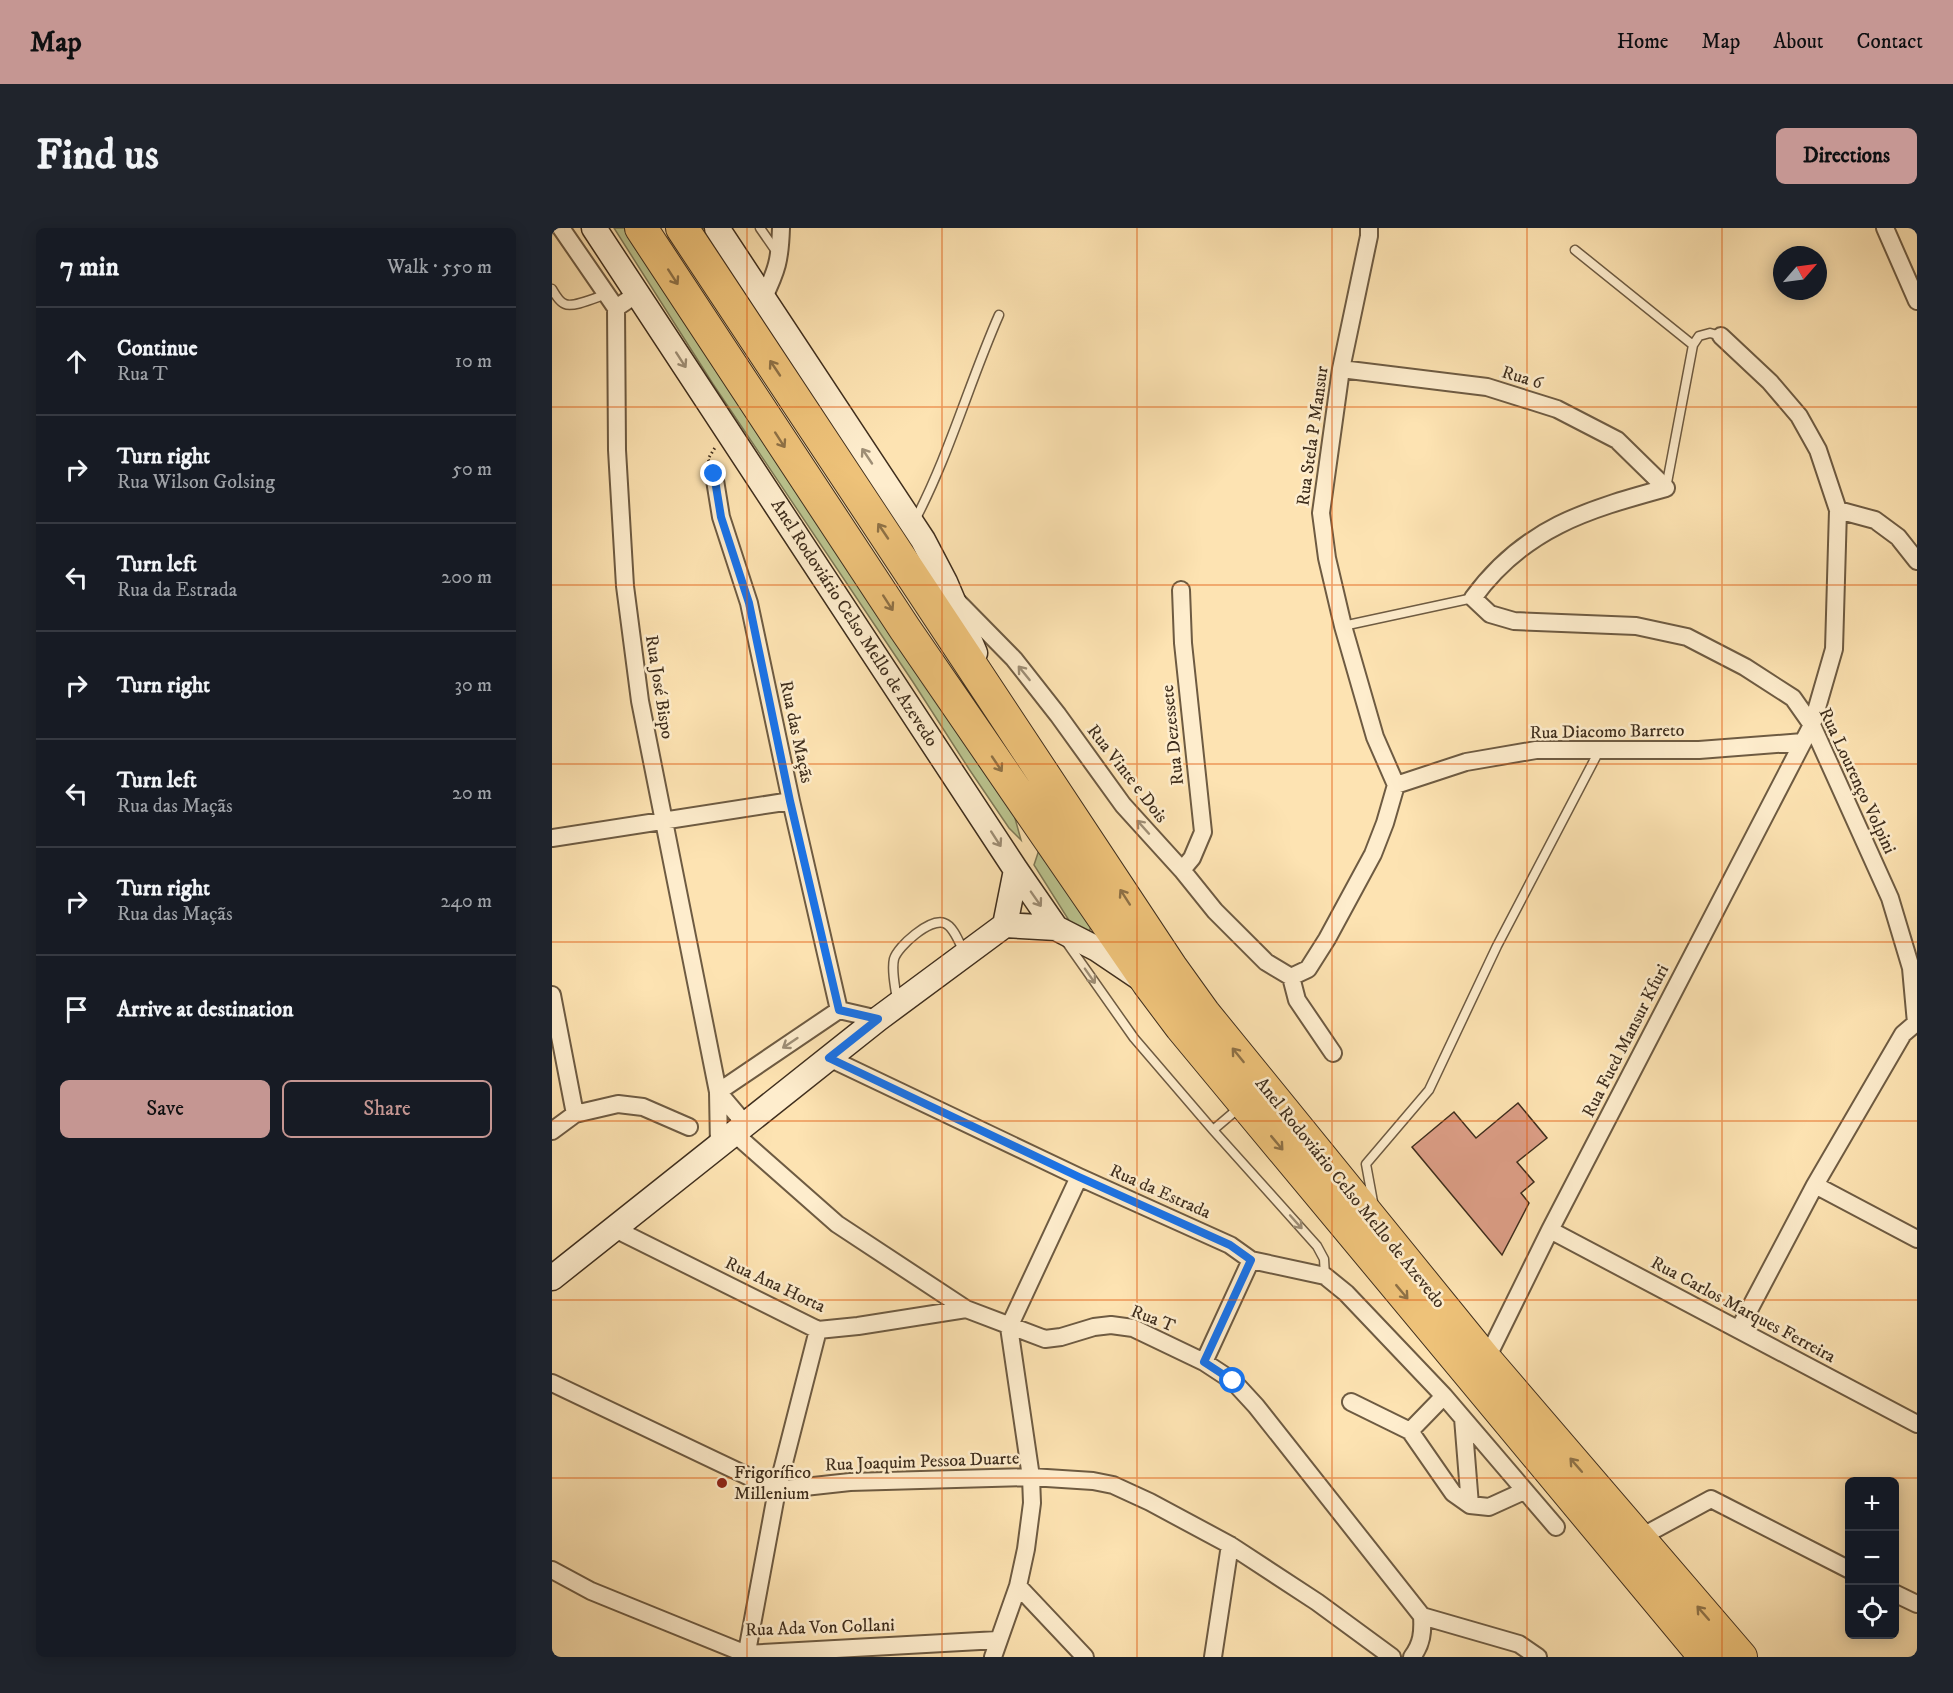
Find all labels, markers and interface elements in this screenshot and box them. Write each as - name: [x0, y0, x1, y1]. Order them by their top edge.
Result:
- text: Map: [30, 25, 82, 60]
- text: Home: [1617, 29, 1669, 55]
- text: Map: [1702, 29, 1740, 55]
- text: About: [1773, 29, 1824, 55]
- text: Contact: [1857, 29, 1923, 55]
- button: Directions: [1776, 128, 1917, 184]
- text: Find us: [36, 130, 159, 182]
- north arrow: [1773, 246, 1827, 300]
- text: 7 min: [60, 251, 119, 284]
- text: Walk · 550 m: [387, 255, 492, 280]
- one-way arrow: [668, 268, 680, 285]
- text: Continue: [117, 335, 198, 362]
- icon: ahead: [60, 345, 93, 378]
- text: 10 m: [455, 349, 492, 374]
- one-way arrow: [675, 351, 687, 368]
- one-way arrow: [769, 360, 781, 377]
- street label: Rua 6: [1499, 361, 1546, 395]
- text: Rua T: [117, 362, 168, 387]
- street label: Rua Stela P Mansur: [1292, 364, 1334, 507]
- one-way arrow: [775, 431, 787, 448]
- text: Turn right: [117, 443, 210, 470]
- one-way arrow: [861, 448, 874, 465]
- icon: right: [60, 453, 93, 486]
- text: 50 m: [452, 457, 492, 482]
- route end: [700, 460, 726, 486]
- text: Rua Wilson Golsing: [117, 470, 275, 495]
- street label: Anel Rodoviário Celso Mello de Azevedo: [766, 495, 942, 751]
- one-way arrow: [876, 522, 889, 539]
- text: Turn left: [117, 551, 197, 578]
- icon: left: [60, 561, 93, 594]
- text: 200 m: [441, 565, 492, 590]
- text: Rua da Estrada: [117, 578, 237, 603]
- one-way arrow: [882, 594, 894, 611]
- street label: Rua José Bispo: [640, 634, 678, 741]
- one-way arrow: [1018, 665, 1031, 681]
- icon: right: [60, 669, 93, 702]
- text: Turn right: [117, 672, 210, 699]
- text: 30 m: [454, 673, 492, 698]
- street label: Rua das Maçãs: [774, 679, 818, 785]
- street label: Rua Dezessete: [1157, 684, 1189, 786]
- street label: Rua Lourenço Volpini: [1813, 704, 1901, 858]
- street label: Rua Diacomo Barreto: [1529, 720, 1685, 744]
- street label: Rua Vinte e Dois: [1082, 721, 1172, 827]
- one-way arrow: [991, 755, 1003, 772]
- text: Turn left: [117, 767, 197, 794]
- icon: left: [60, 777, 93, 810]
- text: 20 m: [452, 781, 492, 806]
- text: Rua das Maçãs: [117, 794, 233, 819]
- one-way arrow: [1136, 820, 1150, 835]
- one-way arrow: [990, 830, 1002, 847]
- text: Turn right: [117, 875, 210, 902]
- icon: right: [60, 885, 93, 918]
- text: 240 m: [441, 889, 492, 914]
- one-way arrow: [1118, 889, 1130, 906]
- one-way arrow: [1030, 890, 1042, 906]
- text: Rua das Maçãs: [117, 902, 233, 927]
- street label: Rua Fued Mansur Kfuri: [1578, 961, 1674, 1121]
- one-way arrow: [1084, 967, 1096, 983]
- icon: arrive: [60, 993, 93, 1026]
- text: Arrive at destination: [117, 996, 294, 1023]
- one-way arrow: [783, 1037, 799, 1049]
- one-way arrow: [1232, 1047, 1245, 1063]
- street label: Anel Rodoviário Celso Mello de Azevedo: [1250, 1073, 1450, 1313]
- button: Save: [60, 1080, 270, 1138]
- button: Share: [282, 1080, 492, 1138]
- one-way arrow: [1270, 1135, 1283, 1151]
- street label: Rua da Estrada: [1106, 1160, 1214, 1224]
- one-way arrow: [1289, 1214, 1303, 1229]
- street label: Rua Ana Horta: [721, 1252, 829, 1318]
- street label: Rua Carlos Marques Ferreira: [1647, 1252, 1839, 1368]
- one-way arrow: [1395, 1284, 1408, 1300]
- street label: Rua T: [1128, 1301, 1179, 1338]
- route start: [1219, 1367, 1245, 1393]
- street label: Rua Joaquim Pessoa Duarte: [824, 1448, 1020, 1476]
- one-way arrow: [1569, 1458, 1583, 1473]
- place label: Frigorífico Millenium: [734, 1462, 811, 1505]
- marker: Frigorífico Millenium: [715, 1476, 729, 1490]
- map controls: [1845, 1477, 1899, 1639]
- button: +: [1845, 1477, 1899, 1531]
- button: −: [1845, 1531, 1899, 1585]
- button: locate: [1845, 1585, 1899, 1639]
- one-way arrow: [1696, 1606, 1710, 1621]
- street label: Rua Ada Von Collani: [745, 1614, 895, 1642]

